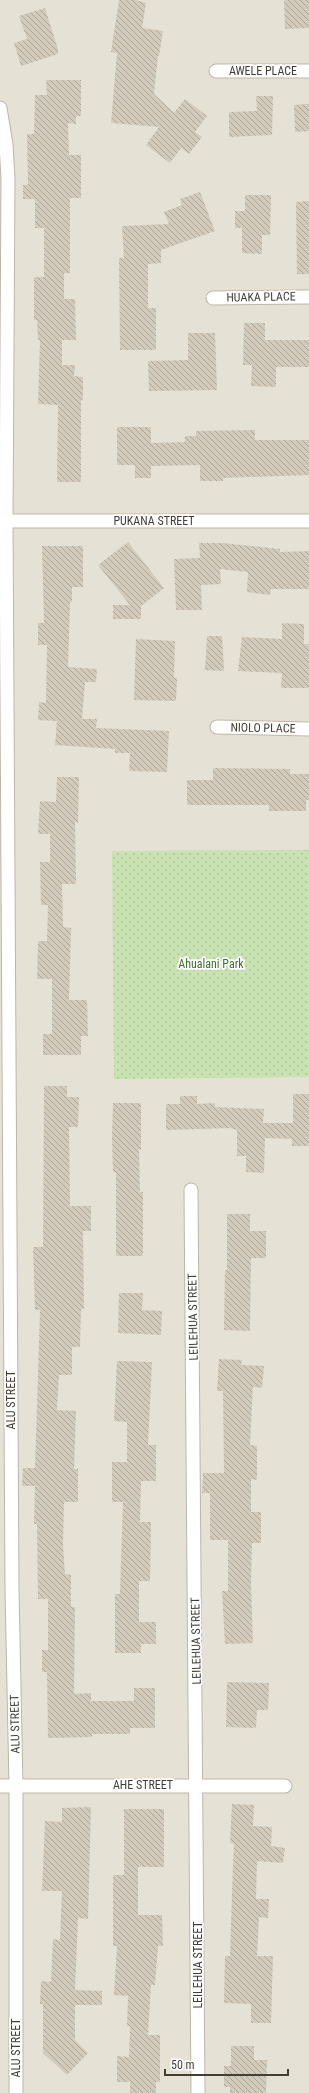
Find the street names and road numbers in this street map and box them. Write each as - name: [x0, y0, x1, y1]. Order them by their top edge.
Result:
- street label: AWELE PLACE: [229, 64, 297, 78]
- street label: HUAKA PLACE: [226, 289, 296, 305]
- street label: PUKANA STREET: [113, 514, 195, 528]
- street label: NIOLO PLACE: [230, 720, 296, 736]
- street label: LEILEHUA STREET: [185, 1273, 201, 1361]
- street label: ALU STREET: [4, 1371, 18, 1429]
- street label: LEILEHUA STREET: [188, 1597, 204, 1685]
- street label: ALU STREET: [7, 1694, 23, 1754]
- street label: AHE STREET: [113, 1778, 173, 1792]
- street label: LEILEHUA STREET: [191, 1921, 205, 2009]
- street label: ALU STREET: [9, 2019, 23, 2077]

